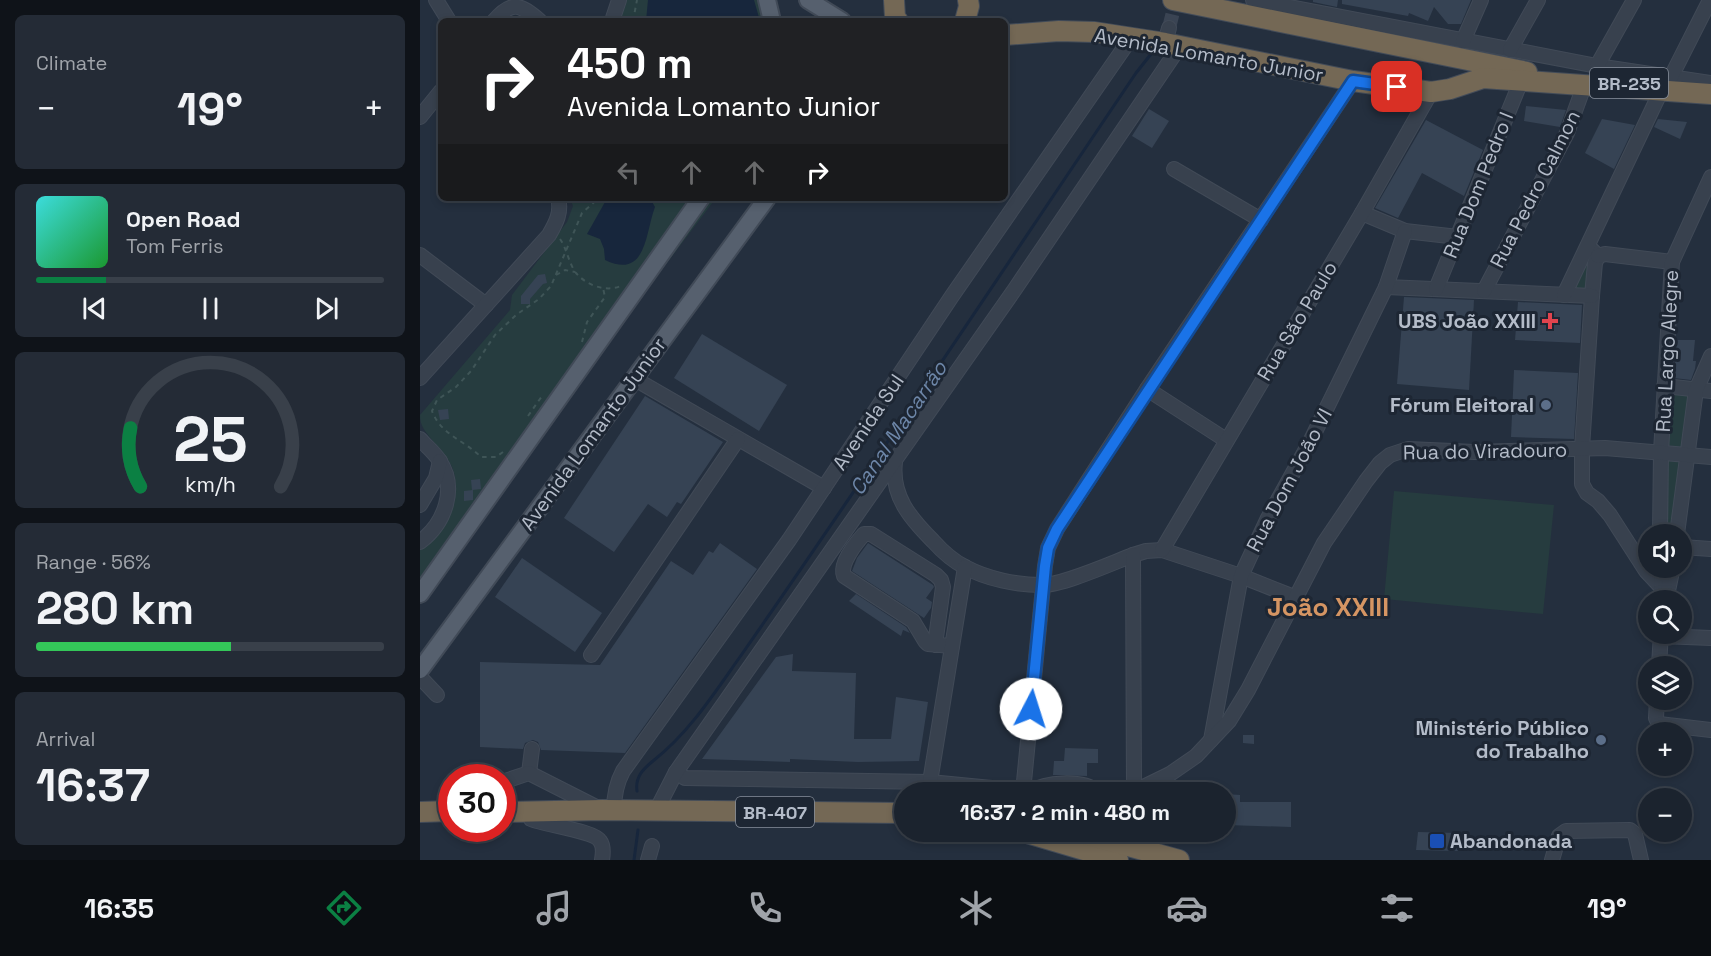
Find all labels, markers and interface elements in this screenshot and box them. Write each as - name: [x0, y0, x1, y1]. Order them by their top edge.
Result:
- street label: Avenida Lomanto Junior: [1092, 22, 1326, 88]
- text: 450 m: [567, 37, 693, 90]
- icon: right: [468, 42, 546, 120]
- text: Climate: [36, 50, 107, 76]
- pin: [1371, 61, 1422, 112]
- road number: BR-235: [1590, 68, 1668, 98]
- icon: arrive: [1380, 70, 1413, 103]
- text: 19°: [177, 81, 243, 138]
- text: −: [36, 88, 56, 130]
- text: +: [364, 88, 384, 130]
- text: Avenida Lomanto Junior: [567, 89, 880, 124]
- street label: Rua Pedro Calmon: [1484, 106, 1586, 272]
- street label: Rua Dom Pedro I: [1437, 108, 1519, 262]
- icon: left: [612, 156, 645, 189]
- icon: ahead: [675, 156, 708, 189]
- icon: ahead: [738, 156, 771, 189]
- icon: right: [801, 156, 834, 189]
- text: Open Road: [126, 205, 241, 233]
- text: Tom Ferris: [126, 233, 224, 259]
- street label: Rua São Paulo: [1251, 256, 1343, 386]
- street label: Rua Largo Alegre: [1650, 269, 1684, 433]
- icon: previous: [78, 292, 111, 325]
- icon: pause: [194, 292, 227, 325]
- icon: next: [310, 292, 343, 325]
- place label: UBS João XXIII: [1398, 308, 1536, 334]
- marker: UBS João XXIII: [1541, 312, 1559, 330]
- street label: Avenida Lomanto Junior: [514, 332, 672, 536]
- water label: Canal Macarrão: [843, 355, 953, 500]
- street label: Avenida Sul: [826, 369, 910, 475]
- place label: Fórum Eleitoral: [1390, 392, 1534, 418]
- marker: Fórum Eleitoral: [1539, 398, 1553, 412]
- text: 25: [173, 400, 247, 479]
- street label: Rua Dom João VI: [1240, 404, 1338, 556]
- street label: Rua do Viradouro: [1403, 437, 1567, 465]
- text: km/h: [184, 471, 236, 498]
- map controls: [1638, 524, 1692, 842]
- button: sound: [1638, 524, 1692, 578]
- text: Range · 56%: [36, 549, 151, 575]
- text: 280 km: [36, 580, 194, 637]
- district label: João XXIII: [1267, 590, 1389, 624]
- button: search: [1638, 590, 1692, 644]
- button: layers: [1638, 656, 1692, 710]
- position arrow: [999, 677, 1063, 741]
- place label: Ministério Público do Trabalho: [1416, 715, 1589, 764]
- button: +: [1638, 722, 1692, 776]
- text: Arrival: [36, 726, 95, 752]
- marker: Ministério Público do Trabalho: [1594, 733, 1608, 747]
- text: 16:37: [36, 757, 150, 814]
- speed limit sign: 30: [438, 764, 516, 842]
- button: −: [1638, 788, 1692, 842]
- road number: BR-407: [736, 797, 814, 827]
- text: 16:37 · 2 min · 480 m: [960, 798, 1170, 826]
- place label: Abandonada: [1450, 828, 1573, 854]
- marker: Abandonada: [1428, 832, 1446, 850]
- icon: directions: [323, 887, 365, 929]
- icon: music: [533, 887, 575, 929]
- icon: phone: [744, 887, 786, 929]
- icon: climate: [955, 887, 997, 929]
- icon: car: [1166, 887, 1208, 929]
- icon: filters: [1376, 887, 1418, 929]
- text: 16:35: [84, 891, 154, 926]
- text: 19°: [1587, 891, 1627, 926]

